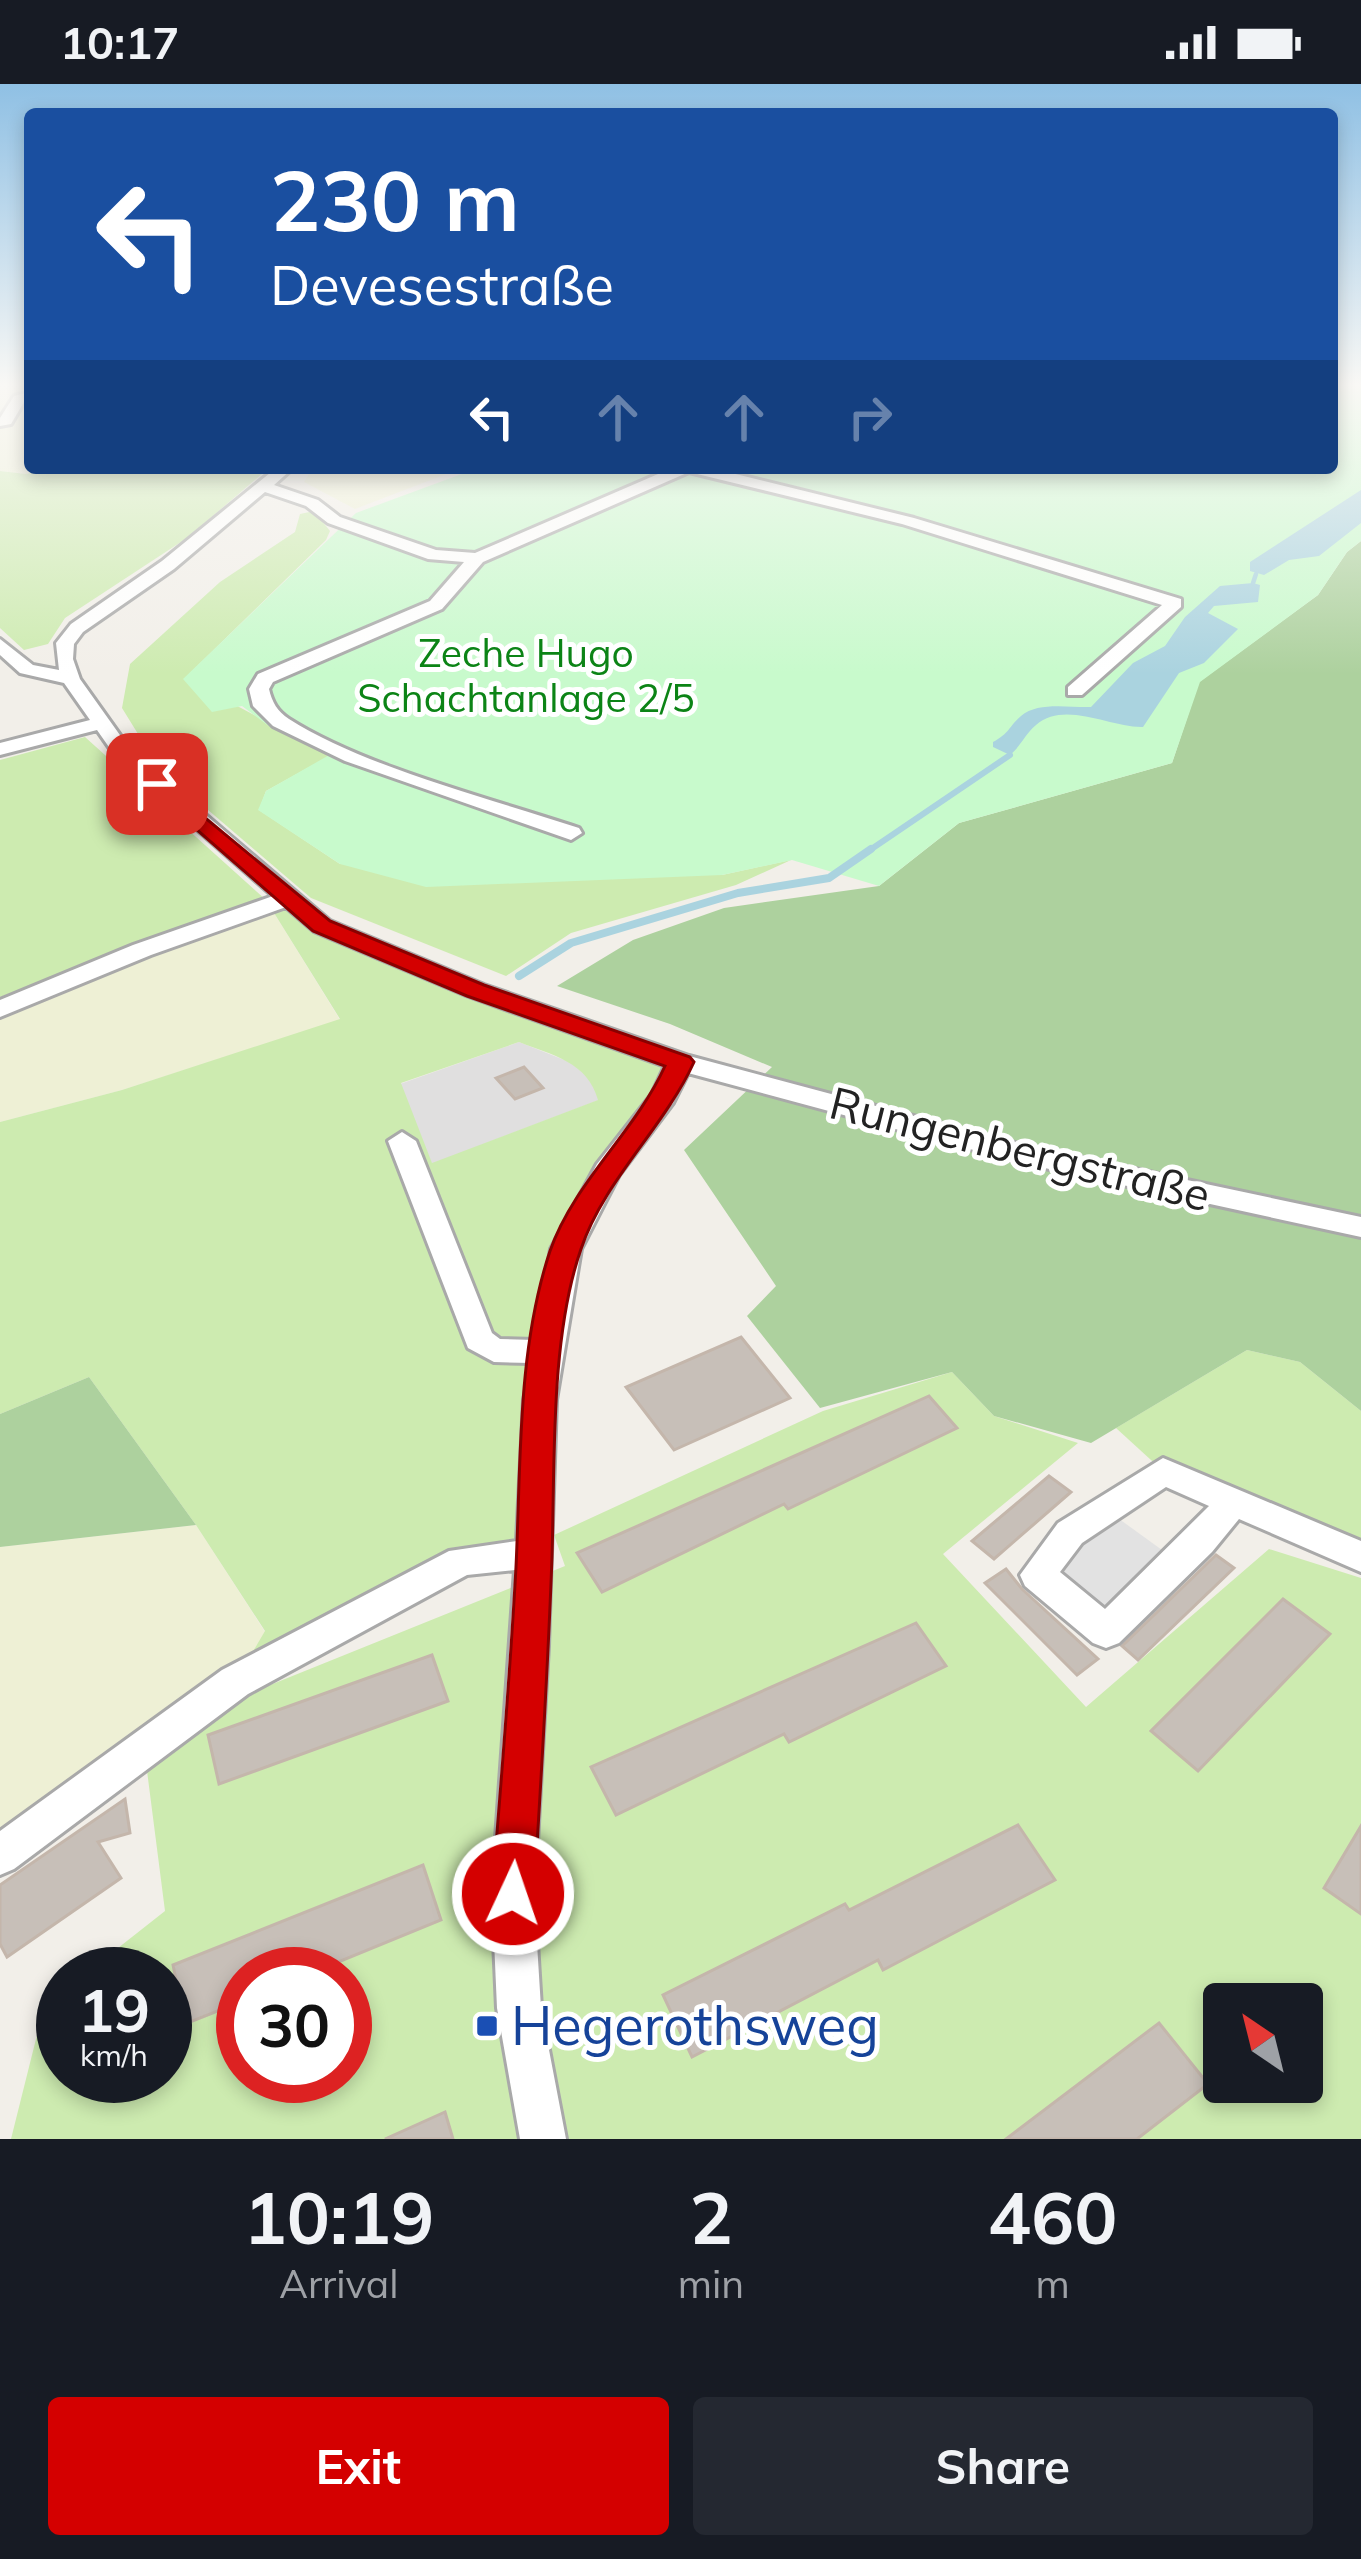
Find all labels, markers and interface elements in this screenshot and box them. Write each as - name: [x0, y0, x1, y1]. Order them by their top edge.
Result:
- text: 10:17: [60, 14, 179, 70]
- text: 230 m: [270, 147, 520, 252]
- icon: left: [72, 156, 228, 312]
- text: Devesestraße: [270, 251, 614, 319]
- icon: left: [459, 384, 525, 450]
- icon: ahead: [585, 384, 651, 450]
- icon: ahead: [711, 384, 777, 450]
- icon: right: [837, 384, 903, 450]
- park label: Zeche Hugo Schachtanlage 2/5: [357, 628, 695, 722]
- pin: [106, 733, 208, 835]
- icon: arrive: [124, 751, 190, 817]
- street label: Rungenbergstraße: [824, 1074, 1216, 1222]
- position arrow: [450, 1831, 576, 1957]
- speed limit sign: 30: [216, 1947, 372, 2103]
- text: 19: [78, 1972, 150, 2047]
- north arrow: [1203, 1983, 1323, 2103]
- map controls: [1203, 1983, 1323, 2103]
- place label: Hegerothsweg: [511, 1991, 879, 2059]
- marker: Hegerothsweg: [474, 2013, 500, 2039]
- text: km/h: [80, 2036, 148, 2074]
- text: 10:19: [244, 2172, 434, 2262]
- text: 2: [689, 2172, 733, 2262]
- text: 460: [988, 2172, 1117, 2262]
- text: Arrival: [279, 2259, 399, 2308]
- text: min: [678, 2259, 744, 2308]
- text: m: [1035, 2259, 1070, 2308]
- button: Exit: [48, 2397, 669, 2535]
- button: Share: [693, 2397, 1313, 2535]

